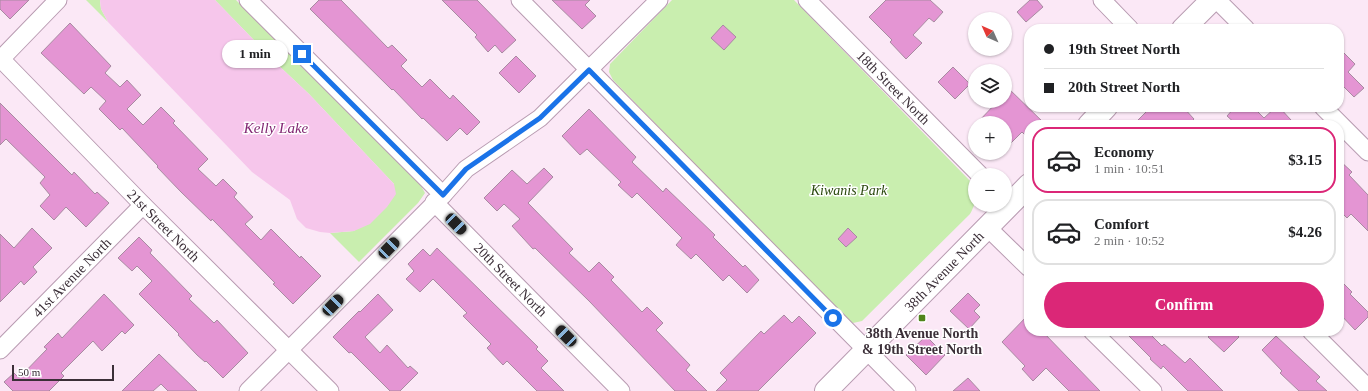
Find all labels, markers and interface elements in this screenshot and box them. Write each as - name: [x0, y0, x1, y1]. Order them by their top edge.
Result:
- north arrow: [968, 12, 1012, 56]
- map controls: [968, 12, 1012, 212]
- callout: 1 min: [222, 40, 288, 68]
- text: 19th Street North: [1068, 41, 1180, 57]
- route end: [293, 45, 311, 63]
- text: 1 min: [239, 46, 271, 61]
- street label: 18th Street North: [854, 48, 933, 128]
- button: layers: [968, 64, 1012, 108]
- text: 20th Street North: [1068, 79, 1180, 95]
- button: +: [968, 116, 1012, 160]
- water label: Kelly Lake: [243, 120, 309, 136]
- icon: car: [1046, 142, 1082, 178]
- text: Economy: [1094, 144, 1154, 160]
- text: $3.15: [1288, 152, 1322, 168]
- text: 1 min · 10:51: [1094, 161, 1164, 176]
- button: −: [968, 168, 1012, 212]
- park label: Kiwanis Park: [810, 183, 888, 198]
- street label: 21st Street North: [124, 187, 202, 265]
- car: [443, 211, 469, 237]
- icon: car: [1046, 214, 1082, 250]
- text: Comfort: [1094, 216, 1149, 232]
- text: $4.26: [1288, 224, 1322, 240]
- street label: 38th Avenue North: [902, 229, 987, 315]
- text: 2 min · 10:52: [1094, 233, 1164, 248]
- street label: 41st Avenue North: [30, 235, 114, 320]
- car: [376, 235, 402, 261]
- street label: 20th Street North: [471, 240, 550, 320]
- button: Confirm: [1044, 282, 1324, 328]
- car: [320, 292, 346, 318]
- route start: [824, 309, 842, 327]
- marker: 38th Avenue North & 19th Street North: [917, 313, 927, 323]
- car: [553, 323, 579, 349]
- place label: 38th Avenue North & 19th Street North: [862, 326, 982, 357]
- scale bar: [12, 363, 114, 382]
- text: 50 m: [18, 366, 40, 378]

